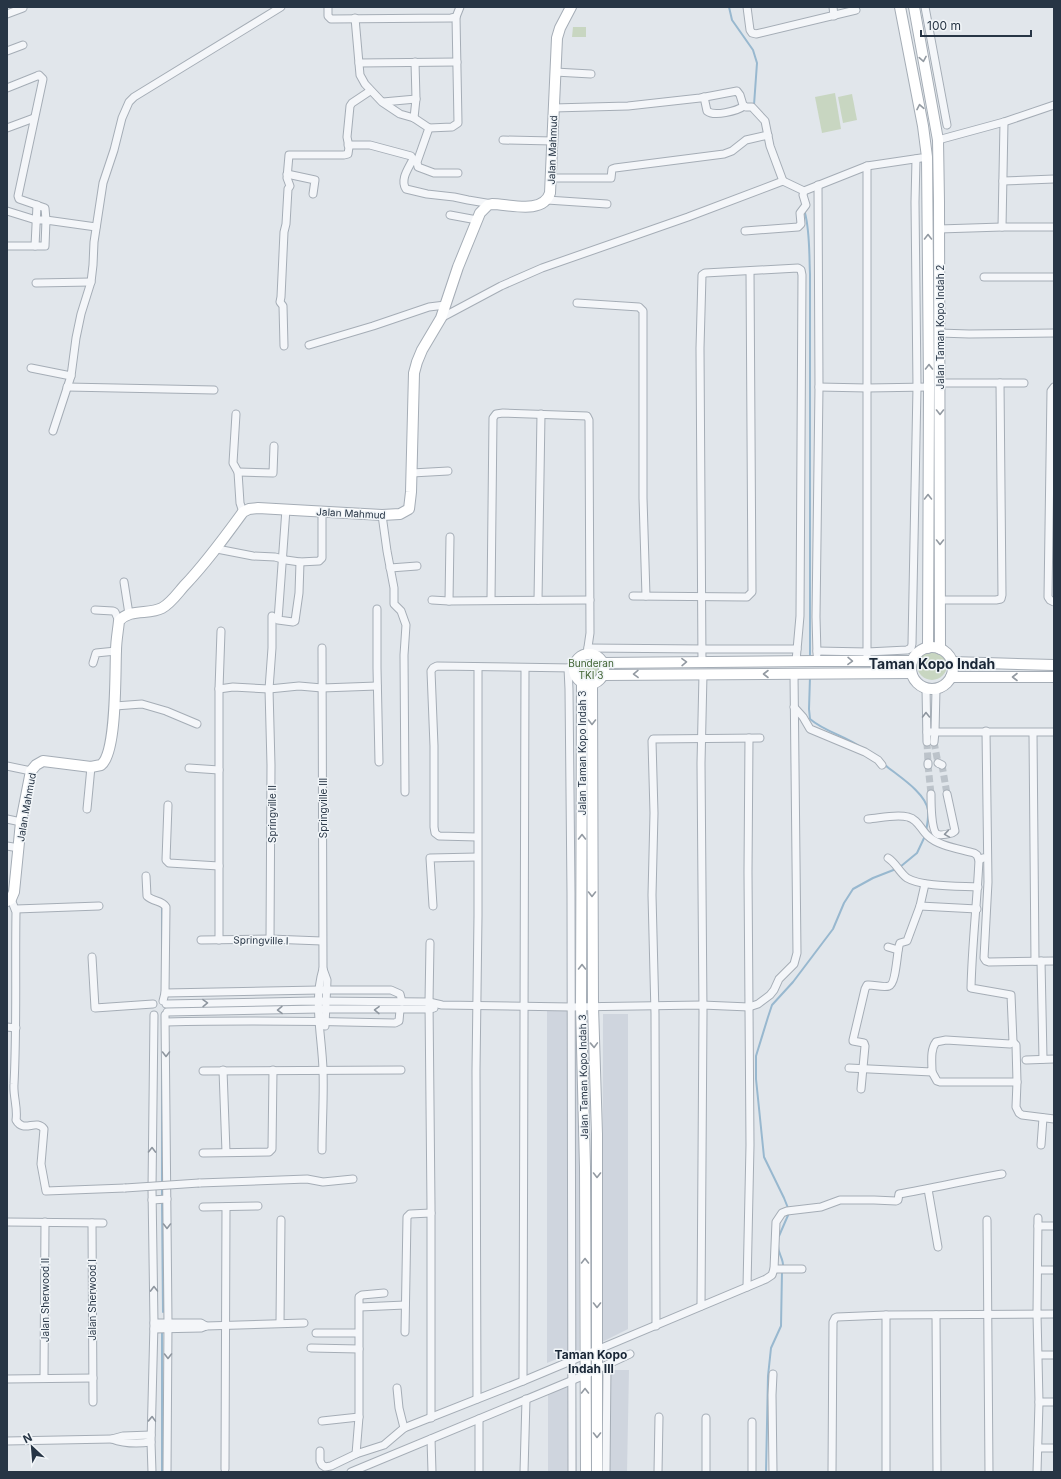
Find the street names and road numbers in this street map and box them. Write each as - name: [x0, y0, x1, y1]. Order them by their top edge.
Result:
- street label: Jalan Mahmud: [545, 115, 559, 185]
- street label: Jalan Taman Kopo Indah 2: [934, 265, 946, 389]
- street label: Jalan Mahmud: [316, 505, 386, 521]
- street label: Jalan Taman Kopo Indah 3: [576, 691, 588, 816]
- street label: Jalan Mahmud: [14, 772, 38, 842]
- street label: Springville III: [317, 778, 329, 838]
- street label: Springville II: [266, 785, 278, 843]
- street label: Springville I: [233, 934, 289, 946]
- street label: Jalan Taman Kopo Indah 3: [576, 1014, 590, 1140]
- street label: Jalan Sherwood II: [39, 1258, 51, 1342]
- street label: Jalan Sherwood I: [86, 1259, 98, 1341]

